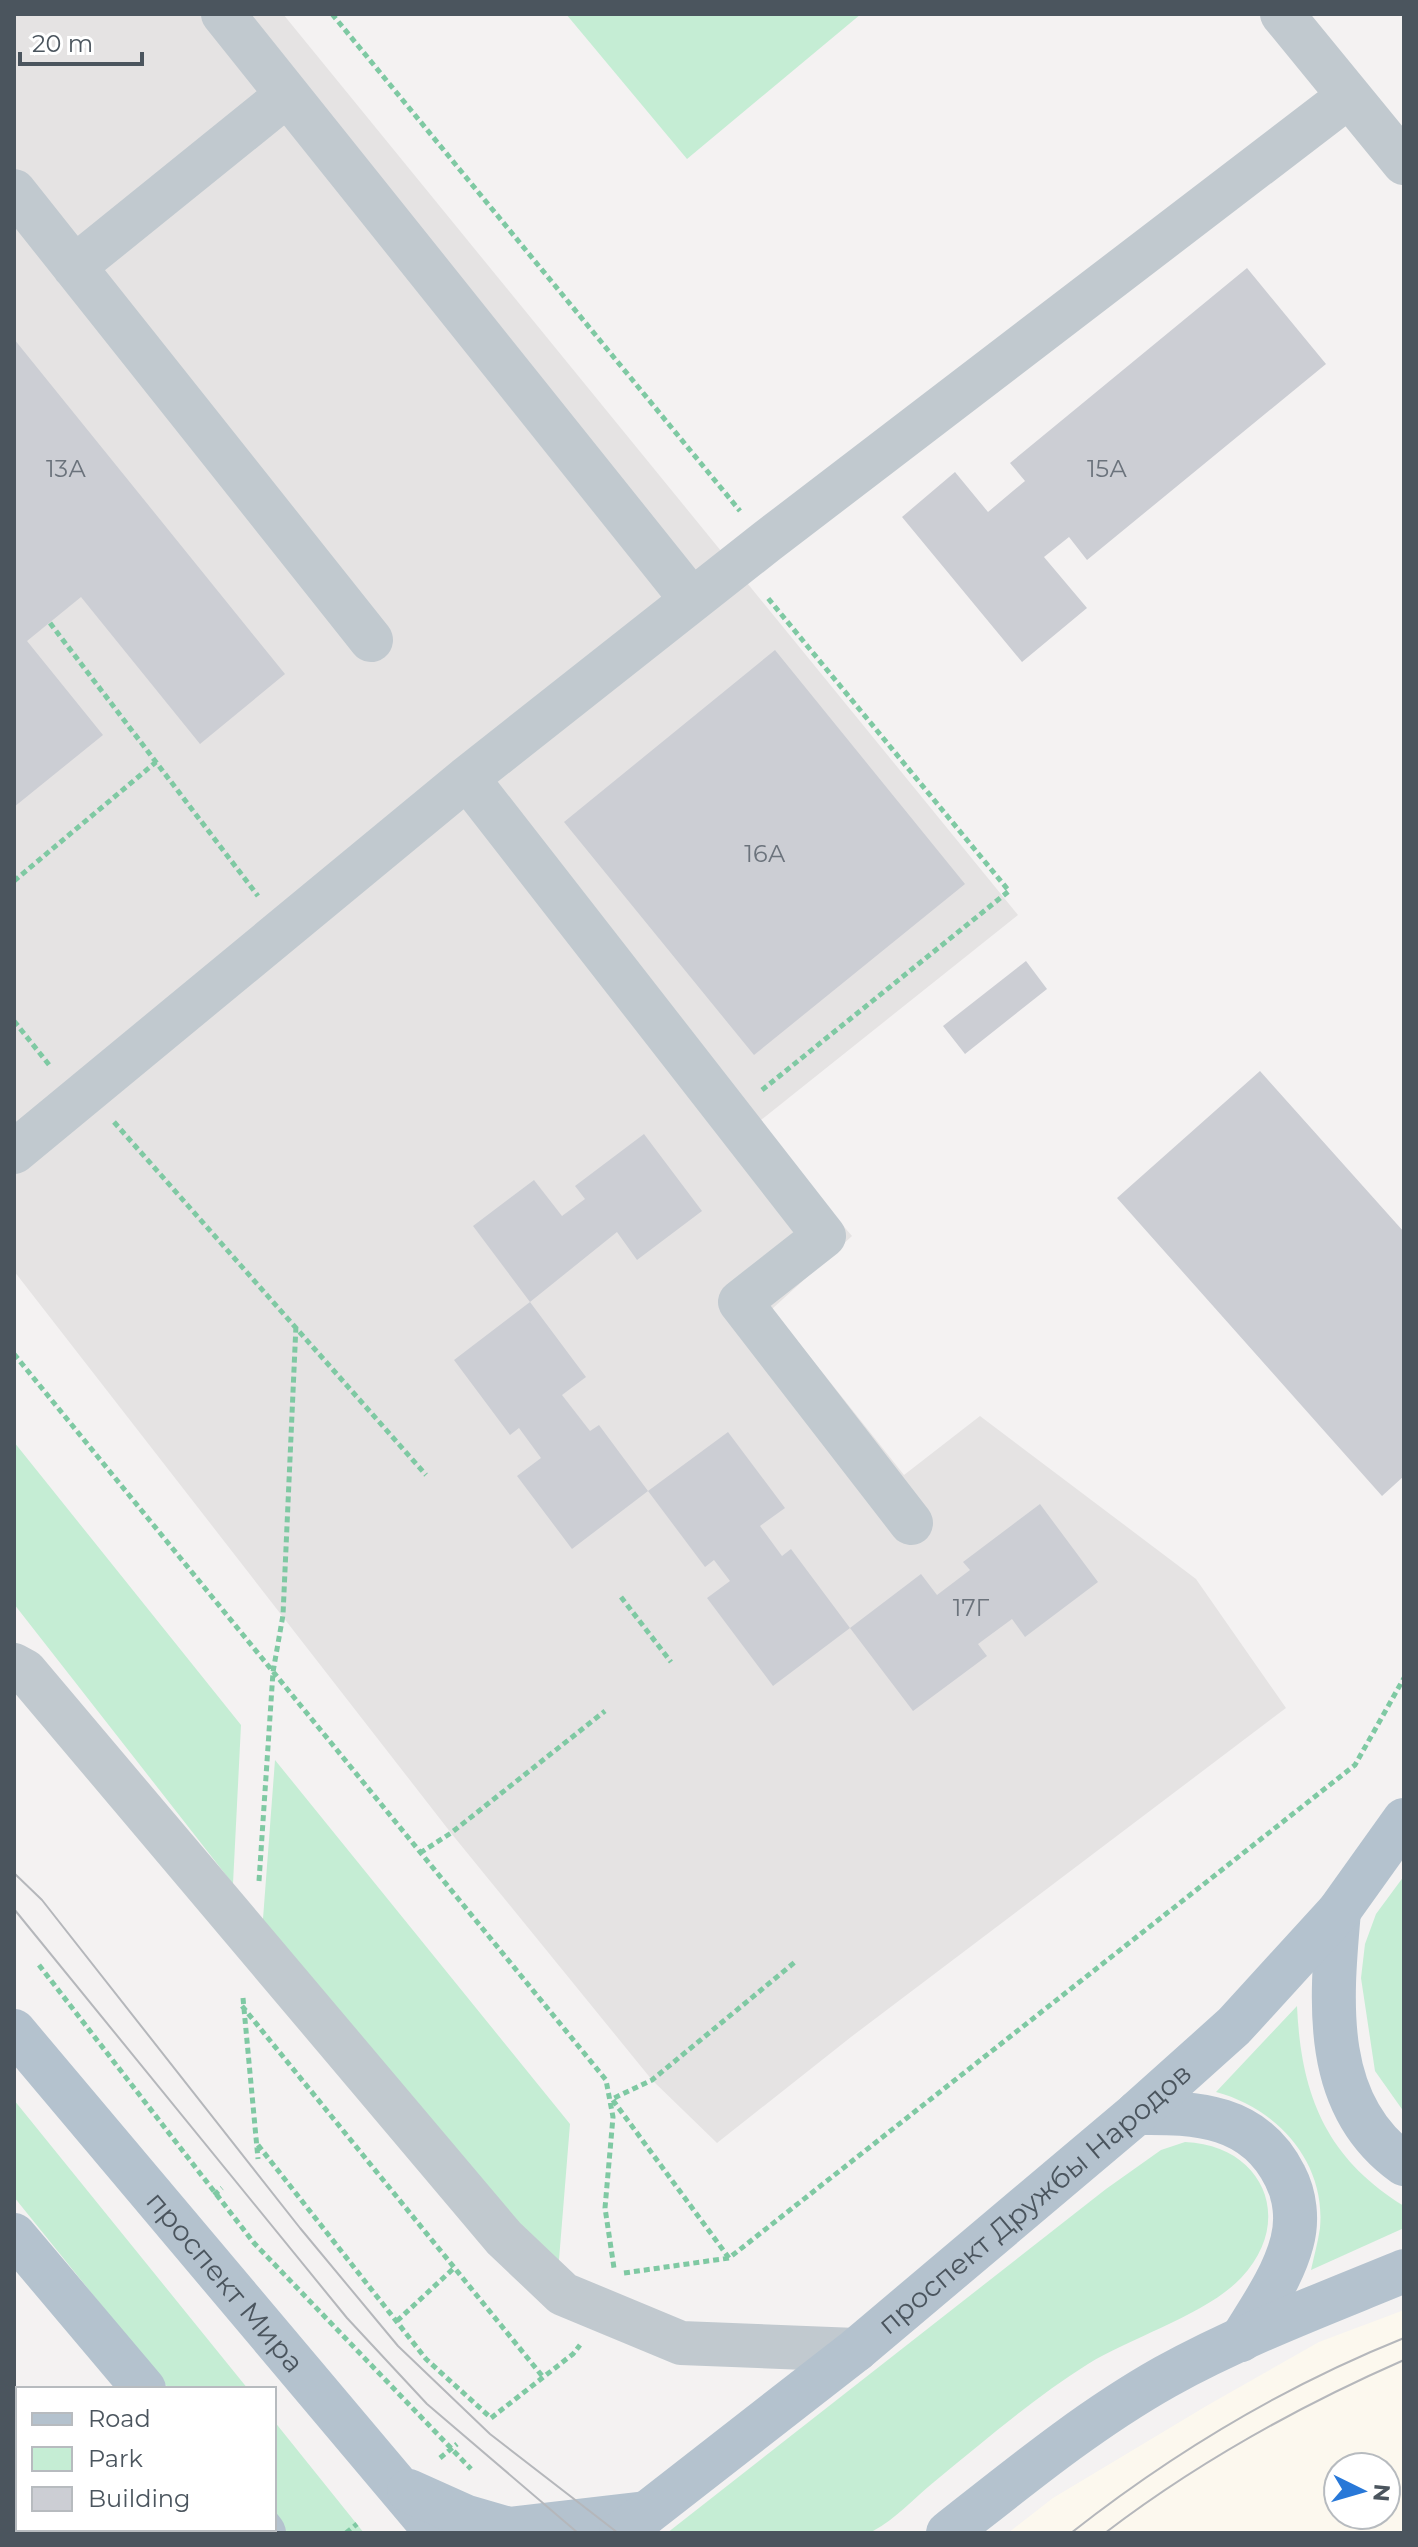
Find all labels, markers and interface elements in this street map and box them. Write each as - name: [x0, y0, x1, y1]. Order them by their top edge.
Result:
- scale bar: [20, 16, 142, 66]
- text: 20 m: [32, 29, 93, 58]
- house number: 13А: [46, 454, 86, 483]
- house number: 15А: [1087, 454, 1127, 483]
- house number: 16А: [744, 839, 786, 868]
- house number: 17Г: [953, 1593, 990, 1622]
- street label: проспект Дружбы Народов: [871, 2056, 1198, 2341]
- street label: проспект Мира: [140, 2184, 311, 2379]
- legend: [16, 2387, 276, 2531]
- text: Road: [88, 2404, 151, 2433]
- text: Park: [88, 2444, 143, 2473]
- north arrow: [1322, 2451, 1402, 2531]
- text: N: [1367, 2483, 1396, 2503]
- text: Building: [88, 2484, 191, 2513]

